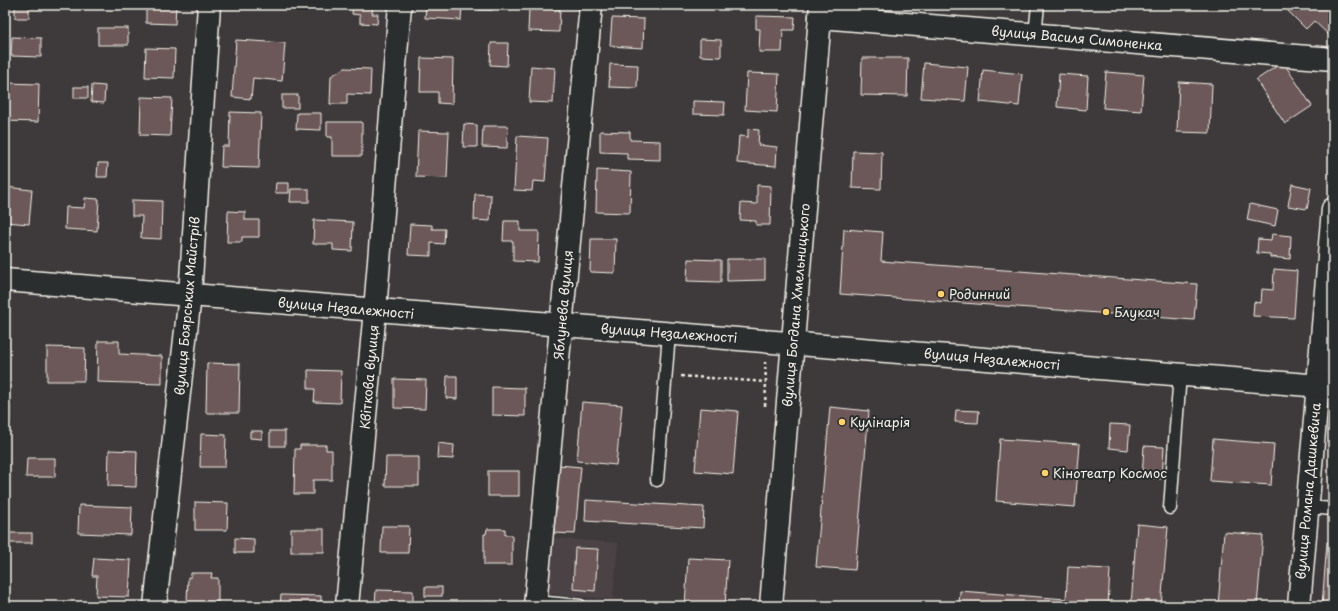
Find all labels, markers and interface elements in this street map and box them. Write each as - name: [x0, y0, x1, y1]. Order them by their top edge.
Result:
- street label: вулиця Василя Симоненка: [991, 21, 1164, 55]
- street label: вулиця Богдана Хмельницького: [777, 202, 814, 408]
- street label: вулиця Боярських Майстрів: [169, 216, 204, 396]
- street label: Яблунева вулиця: [548, 249, 577, 361]
- place label: Родинний: [949, 284, 1010, 303]
- marker: Родинний: [936, 289, 946, 299]
- street label: вулиця Незалежності: [277, 292, 415, 323]
- place label: Блукач: [1114, 302, 1160, 321]
- marker: Блукач: [1101, 307, 1111, 317]
- street label: вулиця Незалежності: [600, 318, 738, 347]
- street label: Квіткова вулиця: [354, 324, 383, 430]
- street label: вулиця Незалежності: [923, 343, 1061, 374]
- street label: вулиця Романа Дашкевича: [1290, 401, 1325, 580]
- place label: Кулінарія: [850, 412, 910, 431]
- marker: Кулінарія: [837, 417, 847, 427]
- place label: Кінотеатр Космос: [1053, 463, 1167, 482]
- marker: Кінотеатр Космос: [1040, 468, 1050, 478]

